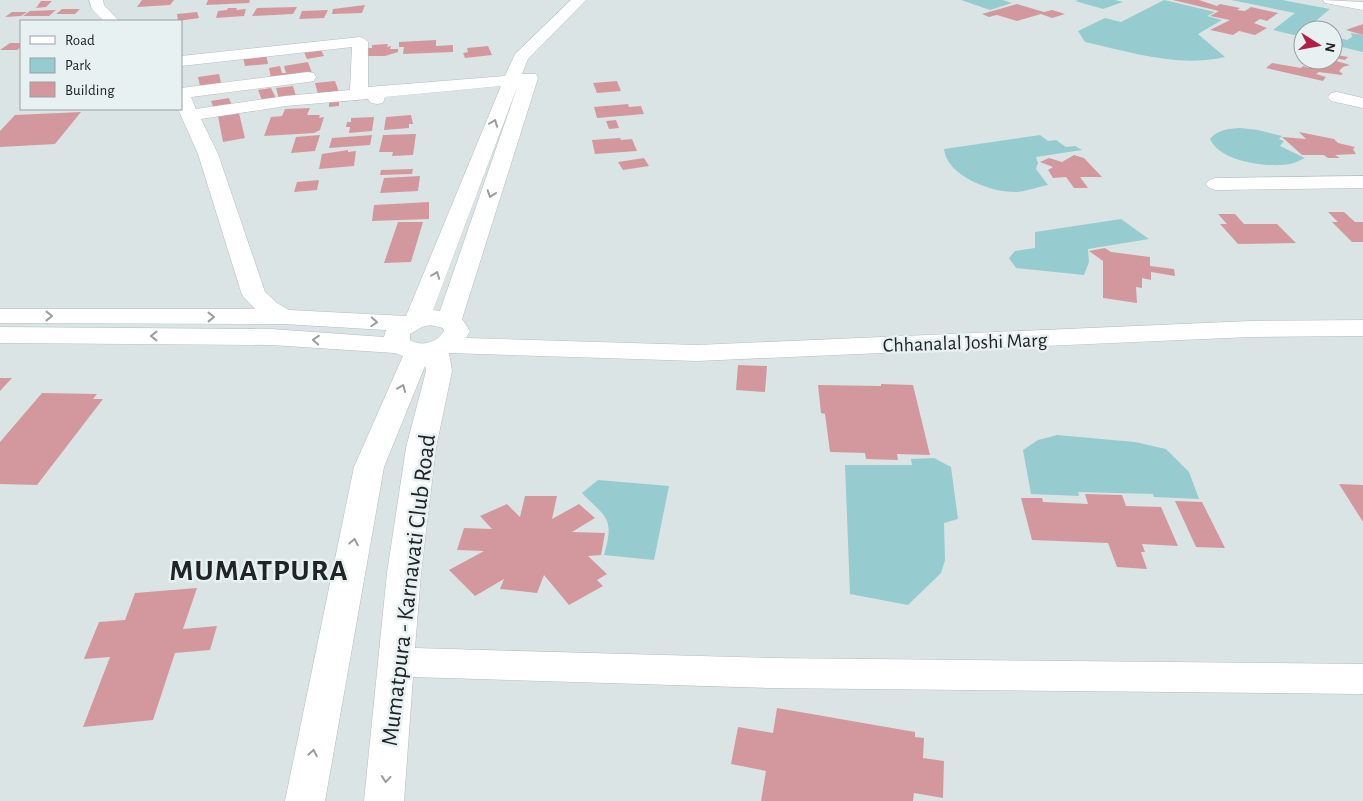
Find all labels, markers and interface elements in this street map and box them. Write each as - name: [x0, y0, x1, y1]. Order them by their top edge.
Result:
- legend: [20, 20, 182, 110]
- north arrow: [1293, 20, 1343, 70]
- text: Road: [65, 33, 95, 48]
- text: N: [1322, 41, 1338, 53]
- text: Park: [65, 58, 91, 73]
- text: Building: [65, 83, 115, 98]
- one-way arrow: [488, 119, 498, 128]
- one-way arrow: [487, 189, 497, 198]
- one-way arrow: [429, 271, 440, 280]
- one-way arrow: [45, 311, 53, 321]
- one-way arrow: [208, 312, 215, 322]
- one-way arrow: [370, 316, 378, 327]
- street label: Chhanalal Joshi Marg: [882, 330, 1048, 356]
- one-way arrow: [150, 331, 158, 341]
- one-way arrow: [312, 335, 320, 346]
- one-way arrow: [396, 384, 406, 392]
- street label: Mumatpura - Karnavati Club Road: [378, 433, 440, 747]
- one-way arrow: [348, 538, 359, 546]
- district label: MUMATPURA: [170, 556, 348, 586]
- one-way arrow: [307, 749, 318, 757]
- one-way arrow: [381, 775, 392, 783]

